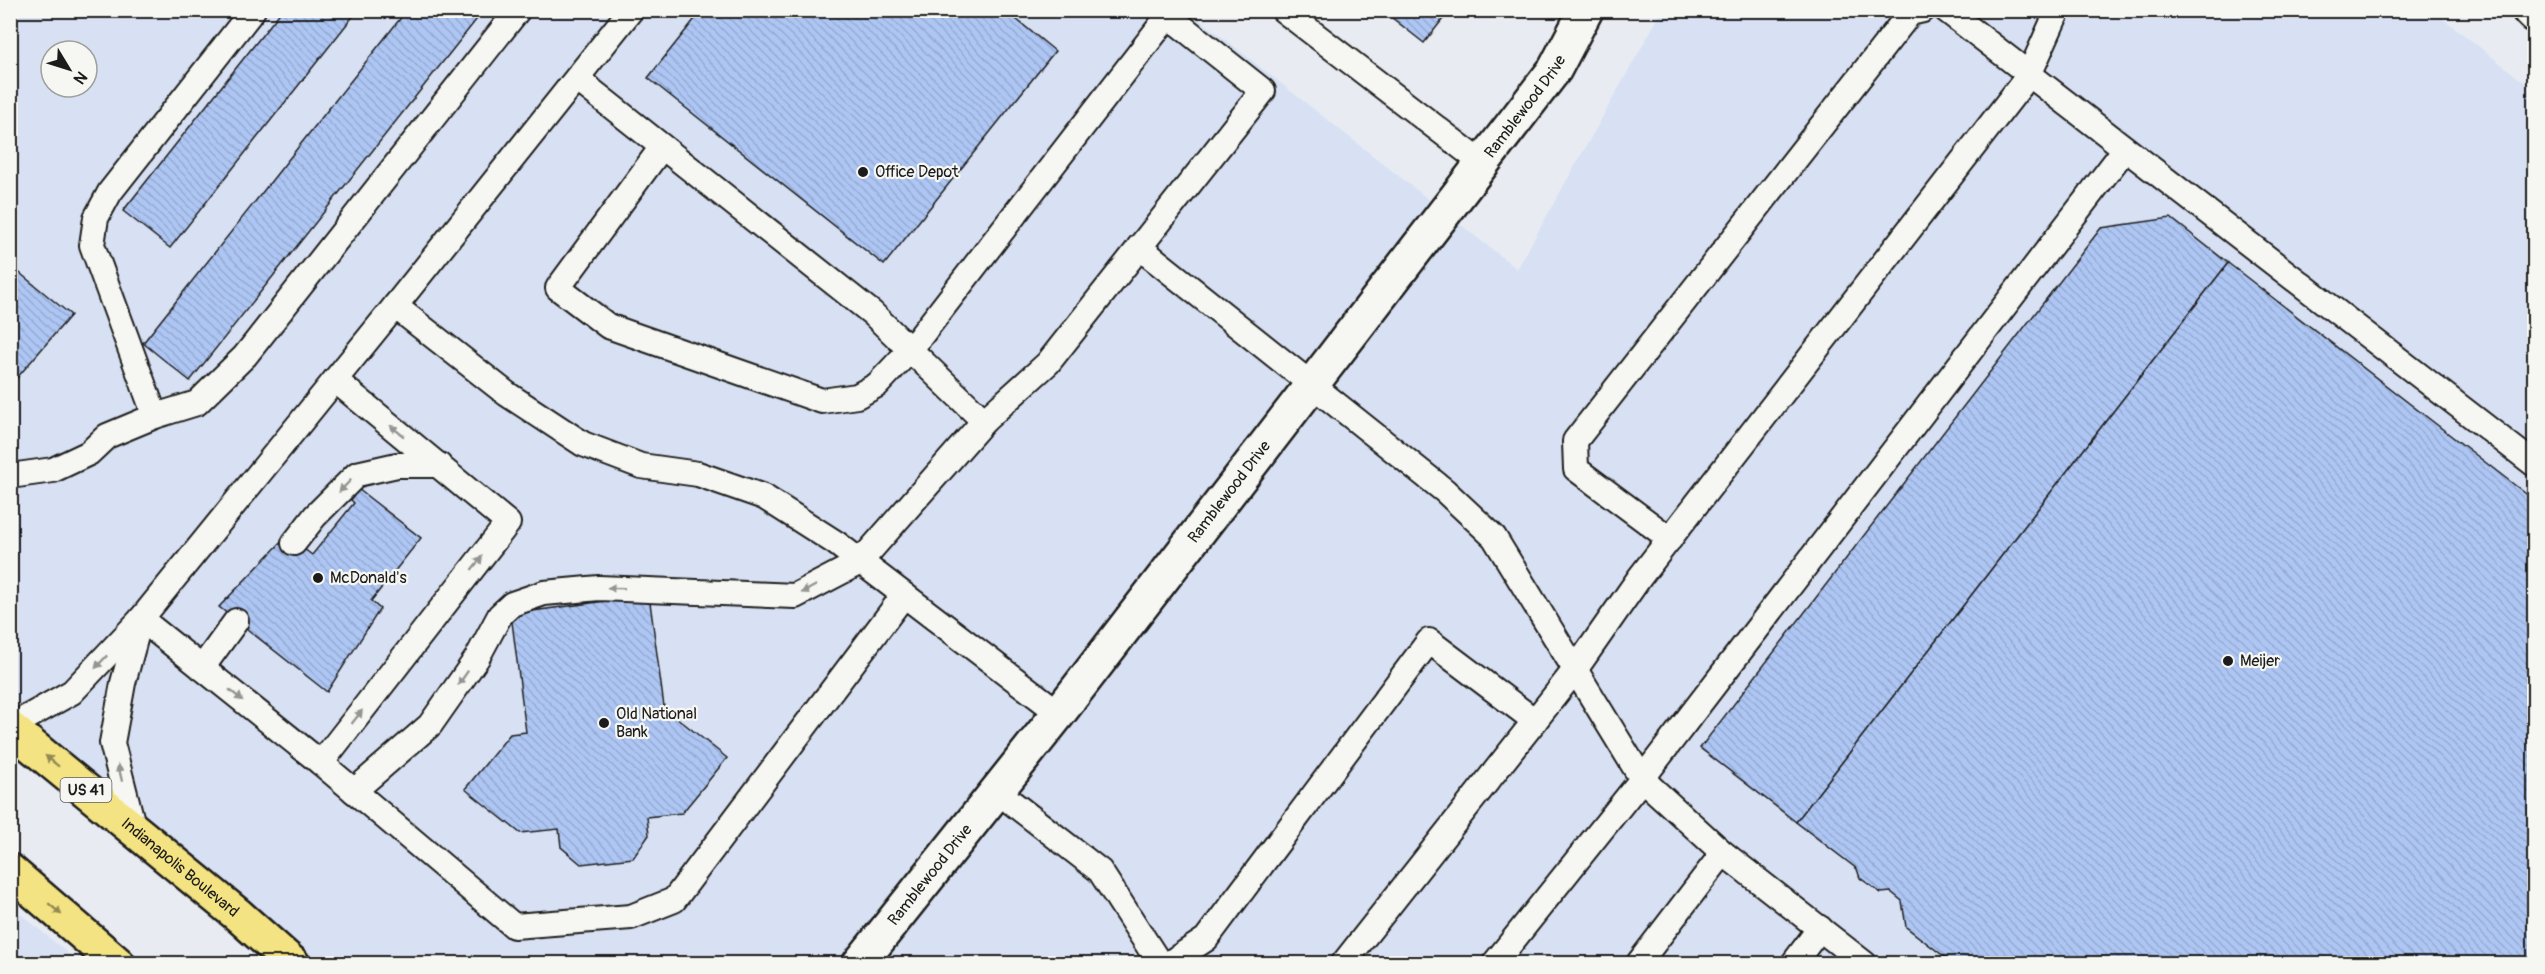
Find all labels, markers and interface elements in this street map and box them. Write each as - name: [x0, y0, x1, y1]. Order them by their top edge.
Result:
- north arrow: [39, 39, 99, 99]
- street label: Ramblewood Drive: [1480, 52, 1571, 162]
- text: N: [69, 67, 91, 88]
- place label: Office Depot: [875, 162, 959, 182]
- marker: Office Depot: [856, 165, 870, 179]
- one-way arrow: [390, 426, 405, 438]
- street label: Ramblewood Drive: [1184, 437, 1275, 547]
- one-way arrow: [338, 479, 352, 493]
- one-way arrow: [470, 556, 482, 571]
- place label: McDonald's: [330, 568, 407, 588]
- marker: McDonald's: [311, 571, 325, 585]
- one-way arrow: [606, 584, 625, 593]
- one-way arrow: [800, 584, 817, 594]
- place label: Meijer: [2240, 651, 2280, 671]
- one-way arrow: [94, 654, 108, 668]
- marker: Meijer: [2221, 654, 2235, 668]
- one-way arrow: [457, 669, 469, 685]
- one-way arrow: [228, 689, 243, 701]
- place label: Old National Bank: [616, 704, 697, 742]
- one-way arrow: [350, 709, 363, 725]
- marker: Old National Bank: [597, 716, 611, 730]
- one-way arrow: [44, 756, 59, 768]
- one-way arrow: [114, 764, 124, 782]
- road number: US 41: [60, 778, 112, 802]
- street label: Indianapolis Boulevard: [117, 813, 243, 922]
- street label: Ramblewood Drive: [884, 820, 977, 930]
- one-way arrow: [47, 902, 62, 915]

